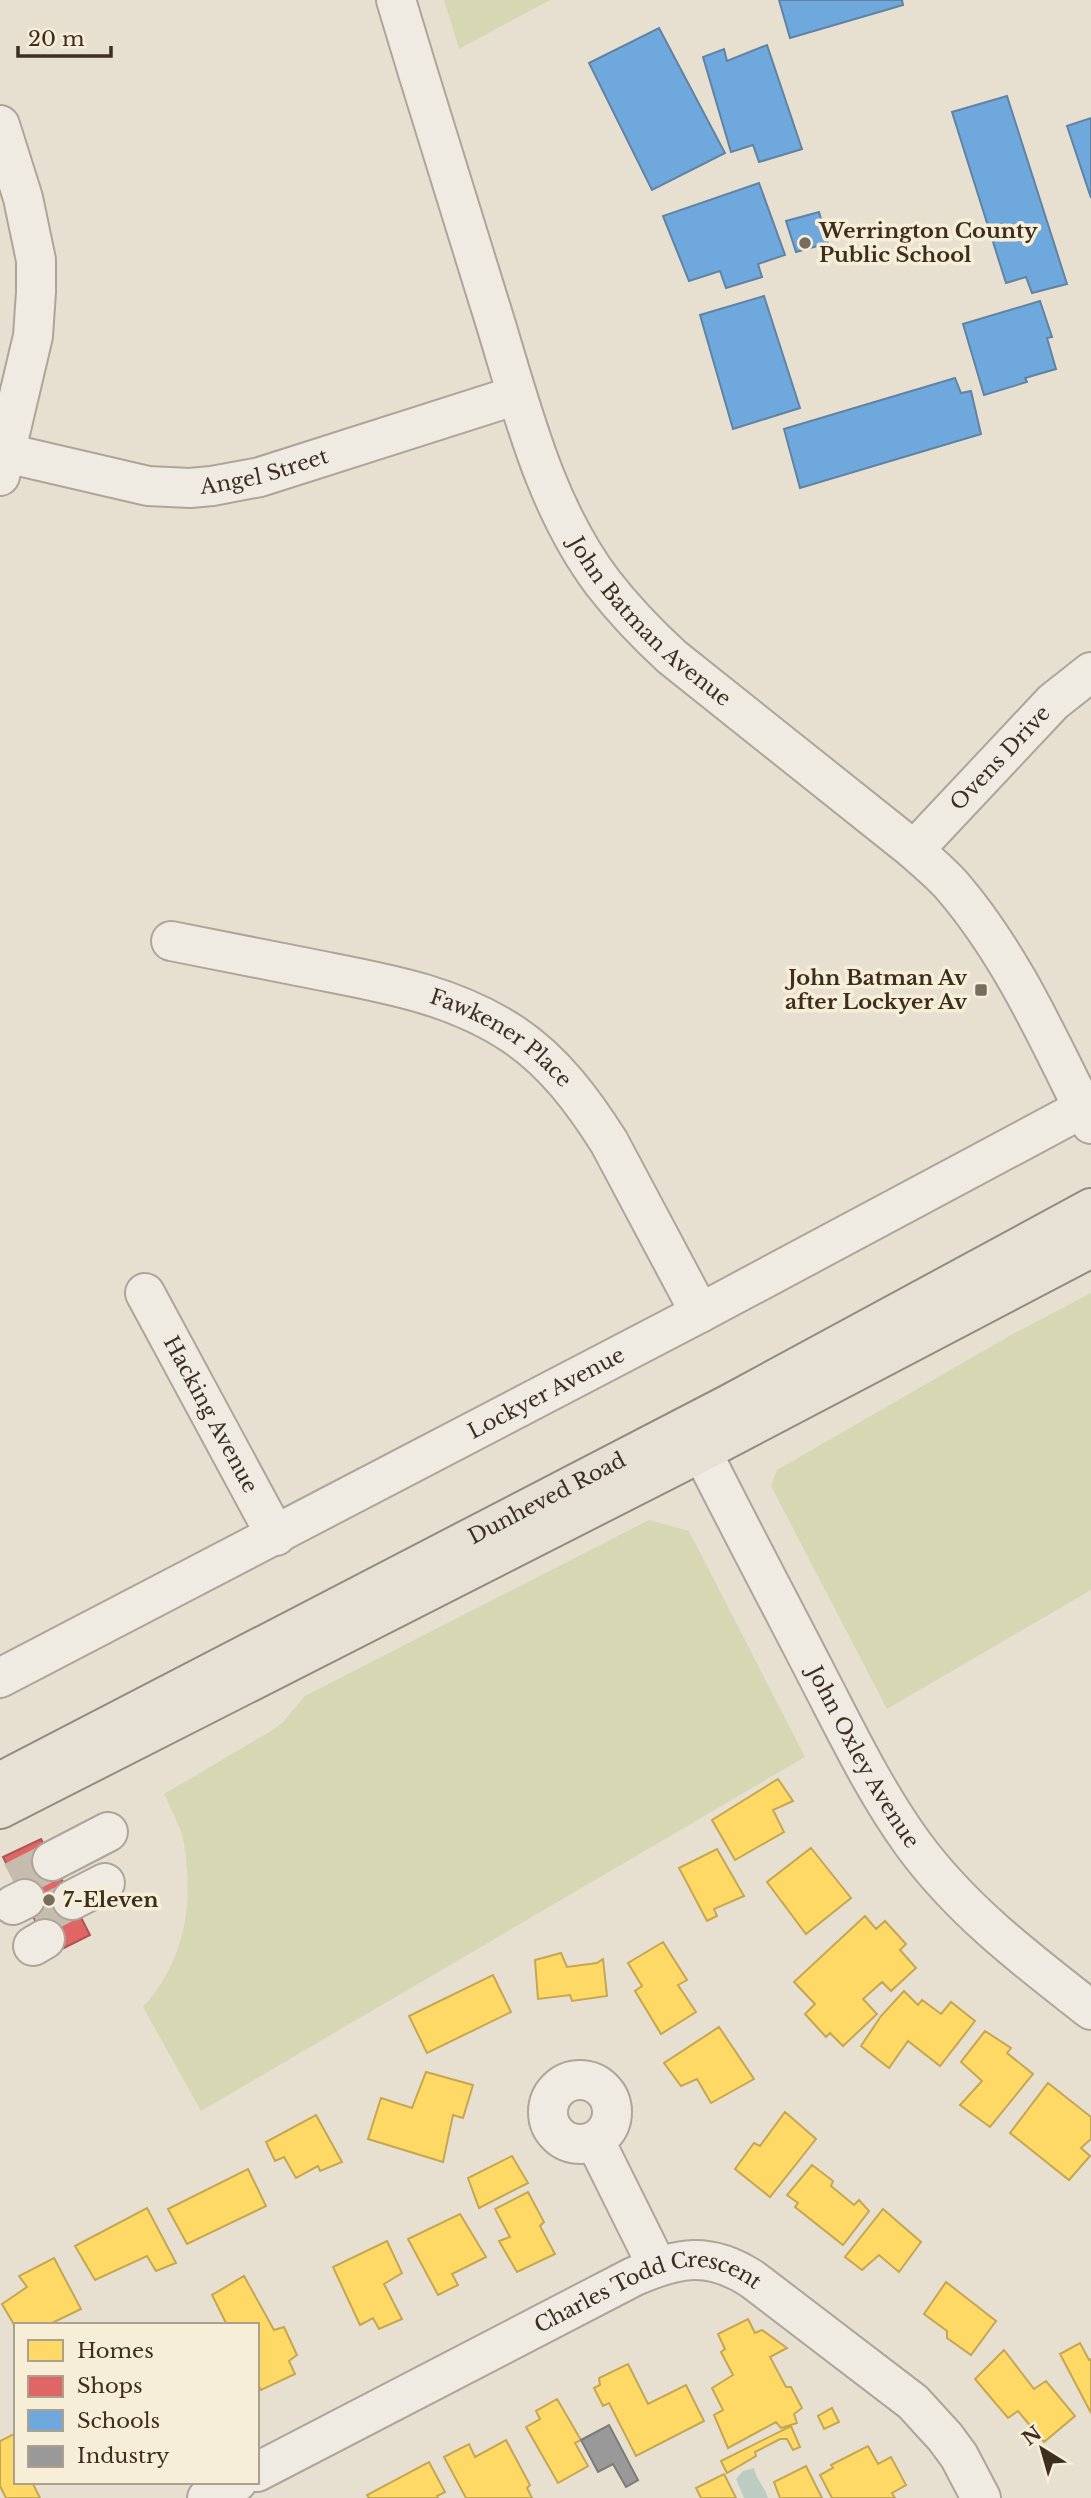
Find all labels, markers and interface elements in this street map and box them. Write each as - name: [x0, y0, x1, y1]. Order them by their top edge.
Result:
- scale bar: [18, 14, 110, 58]
- text: 20 m: [28, 26, 85, 52]
- place label: Werrington County Public School: [818, 218, 1038, 268]
- marker: Werrington County Public School: [797, 235, 813, 251]
- street label: Angel Street: [198, 443, 332, 500]
- street label: John Batman Avenue: [561, 530, 736, 712]
- street label: Ovens Drive: [945, 700, 1056, 816]
- place label: John Batman Av after Lockyer Av: [784, 965, 968, 1015]
- marker: John Batman Av after Lockyer Av: [973, 982, 989, 998]
- street label: Fawkener Place: [427, 984, 577, 1092]
- street label: Hacking Avenue: [158, 1331, 263, 1497]
- street label: Lockyer Avenue: [464, 1342, 629, 1445]
- street label: Dunheved Road: [464, 1447, 630, 1550]
- street label: John Oxley Avenue: [800, 1659, 925, 1853]
- place label: 7-Eleven: [63, 1887, 158, 1913]
- marker: 7-Eleven: [41, 1892, 57, 1908]
- street label: Charles Todd Crescent: [530, 2247, 767, 2339]
- legend: [14, 2323, 259, 2484]
- text: Homes: [77, 2338, 154, 2364]
- text: Shops: [77, 2373, 143, 2399]
- text: Schools: [77, 2408, 160, 2434]
- north arrow: [1007, 2414, 1077, 2484]
- text: N: [1018, 2421, 1046, 2450]
- text: Industry: [77, 2443, 170, 2469]

